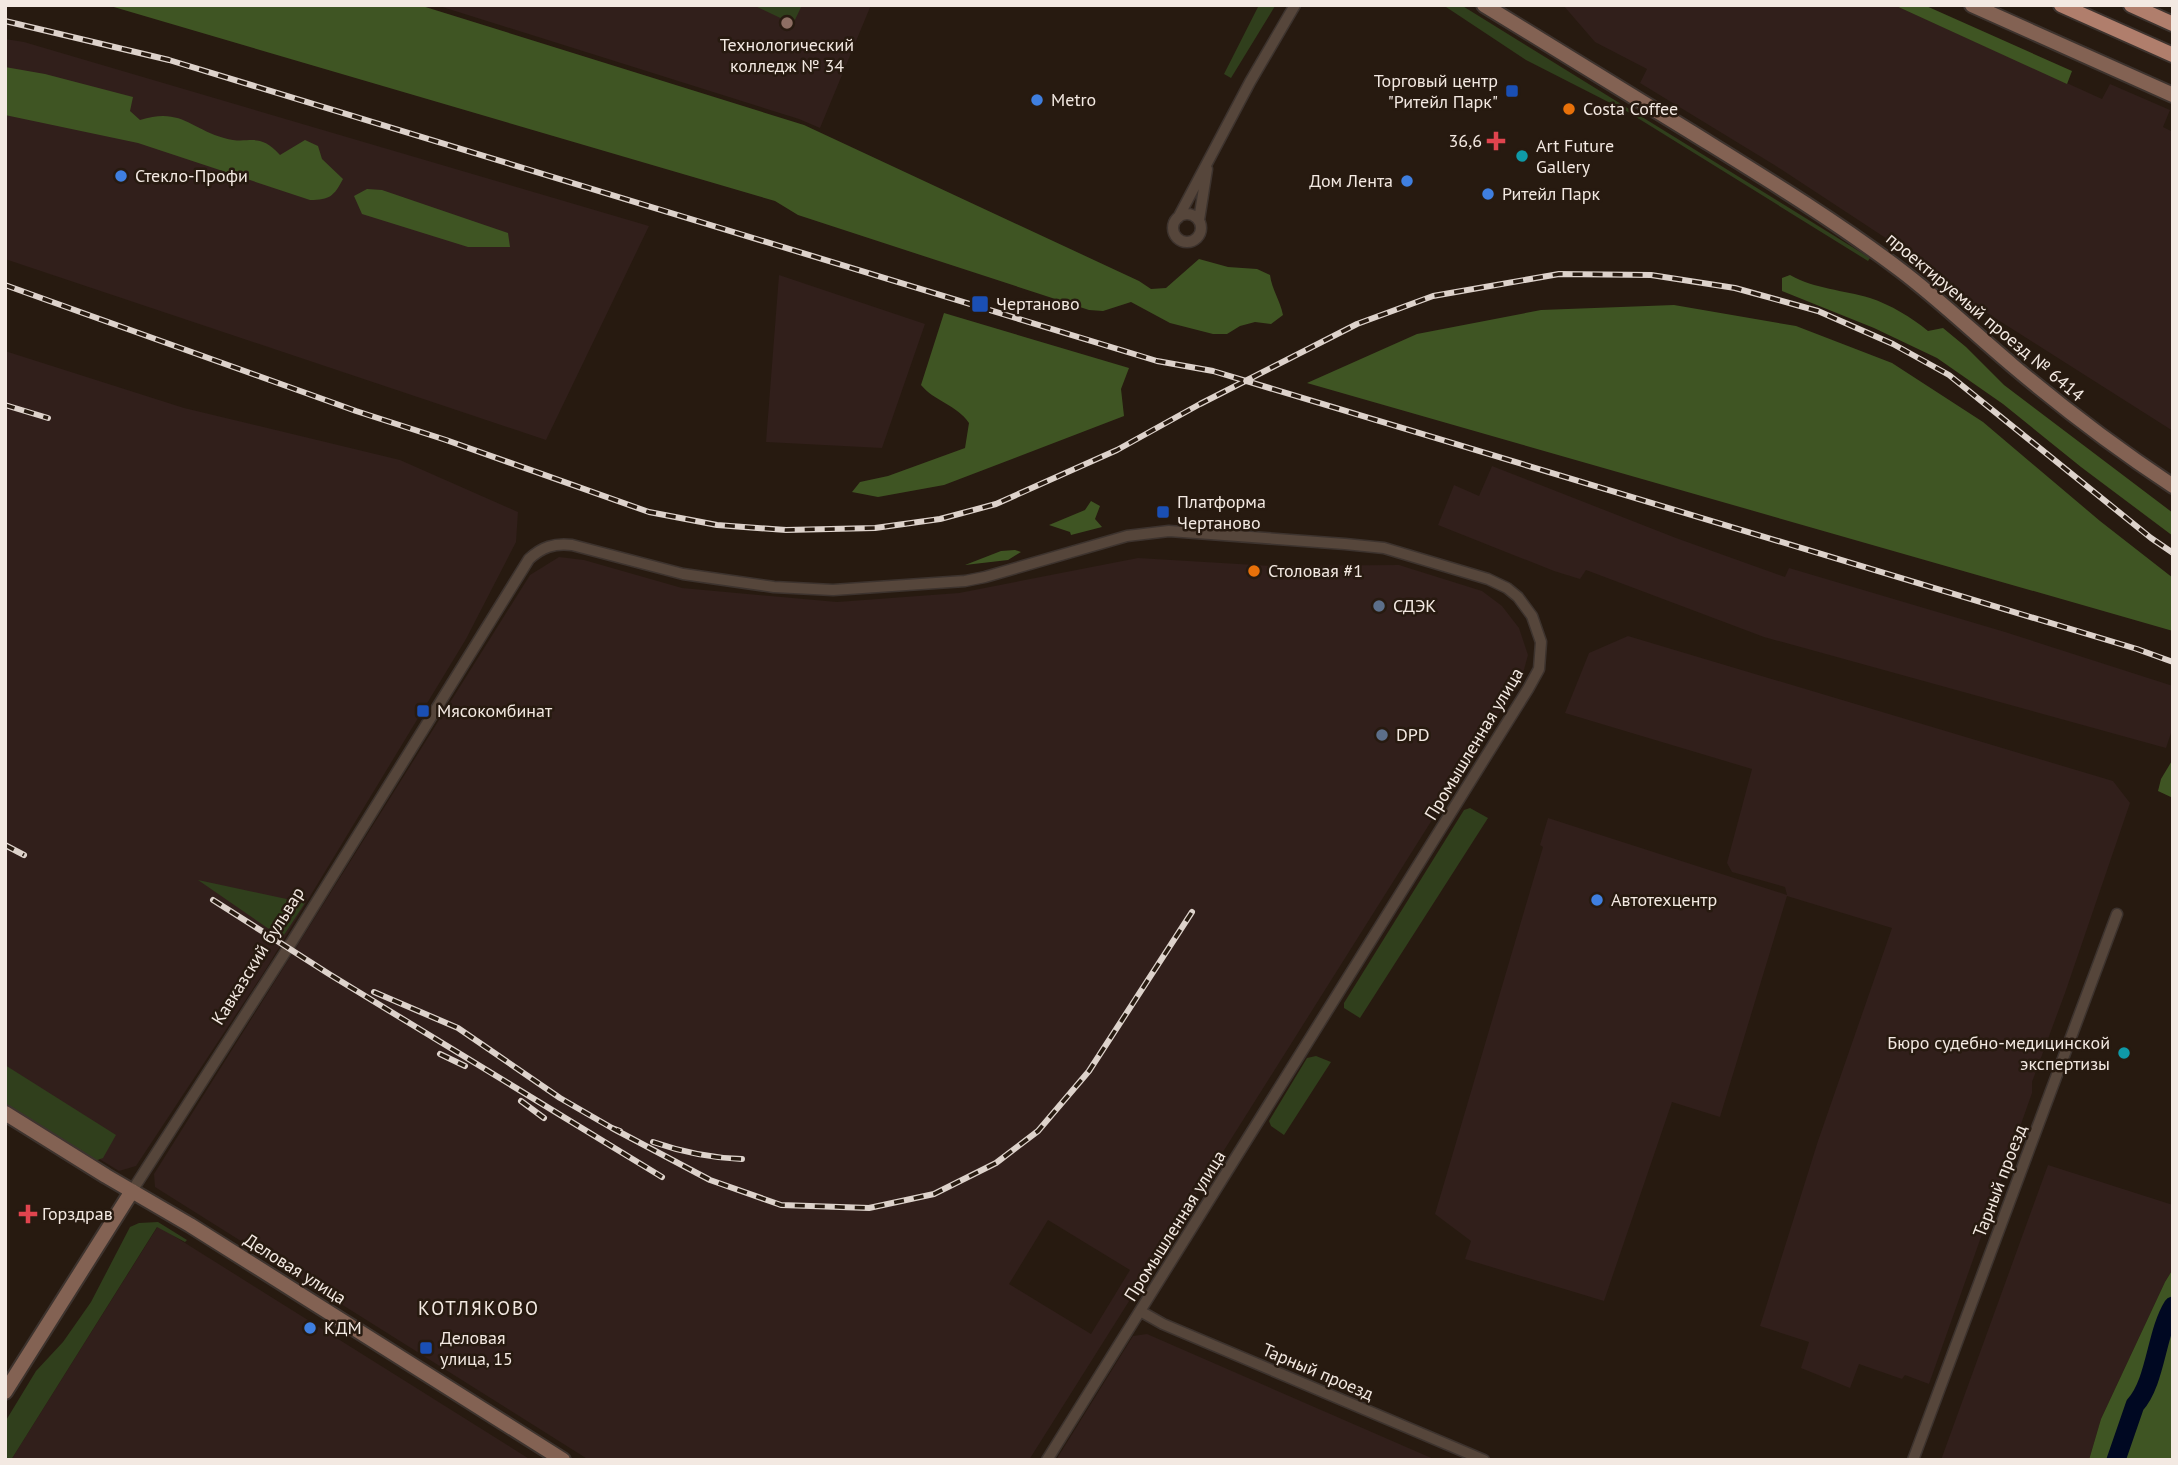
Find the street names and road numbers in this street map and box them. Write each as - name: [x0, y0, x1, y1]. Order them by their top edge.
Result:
- street label: проектируемый проезд № 6414: [1881, 227, 2089, 407]
- street label: Промышленная улица: [1419, 663, 1528, 824]
- street label: Кавказский бульвар: [206, 883, 309, 1029]
- street label: Тарный проезд: [1968, 1121, 2032, 1240]
- street label: Промышленная улица: [1119, 1146, 1230, 1305]
- street label: Деловая улица: [240, 1228, 351, 1309]
- street label: Тарный проезд: [1259, 1338, 1378, 1405]

